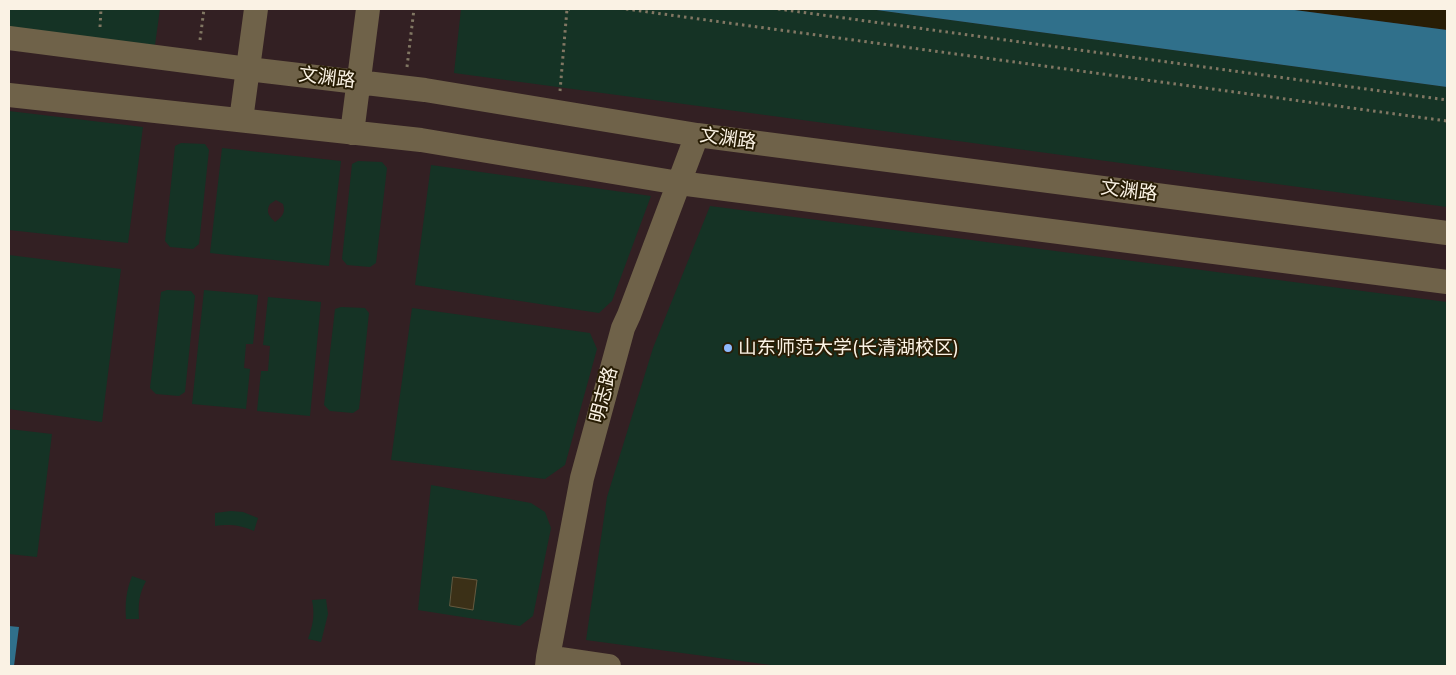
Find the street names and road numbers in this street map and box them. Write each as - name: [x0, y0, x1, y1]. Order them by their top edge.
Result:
- street label: 文渊路: [297, 63, 357, 93]
- street label: 文渊路: [698, 124, 758, 154]
- street label: 文渊路: [1099, 176, 1159, 206]
- street label: 明志路: [586, 365, 622, 425]

